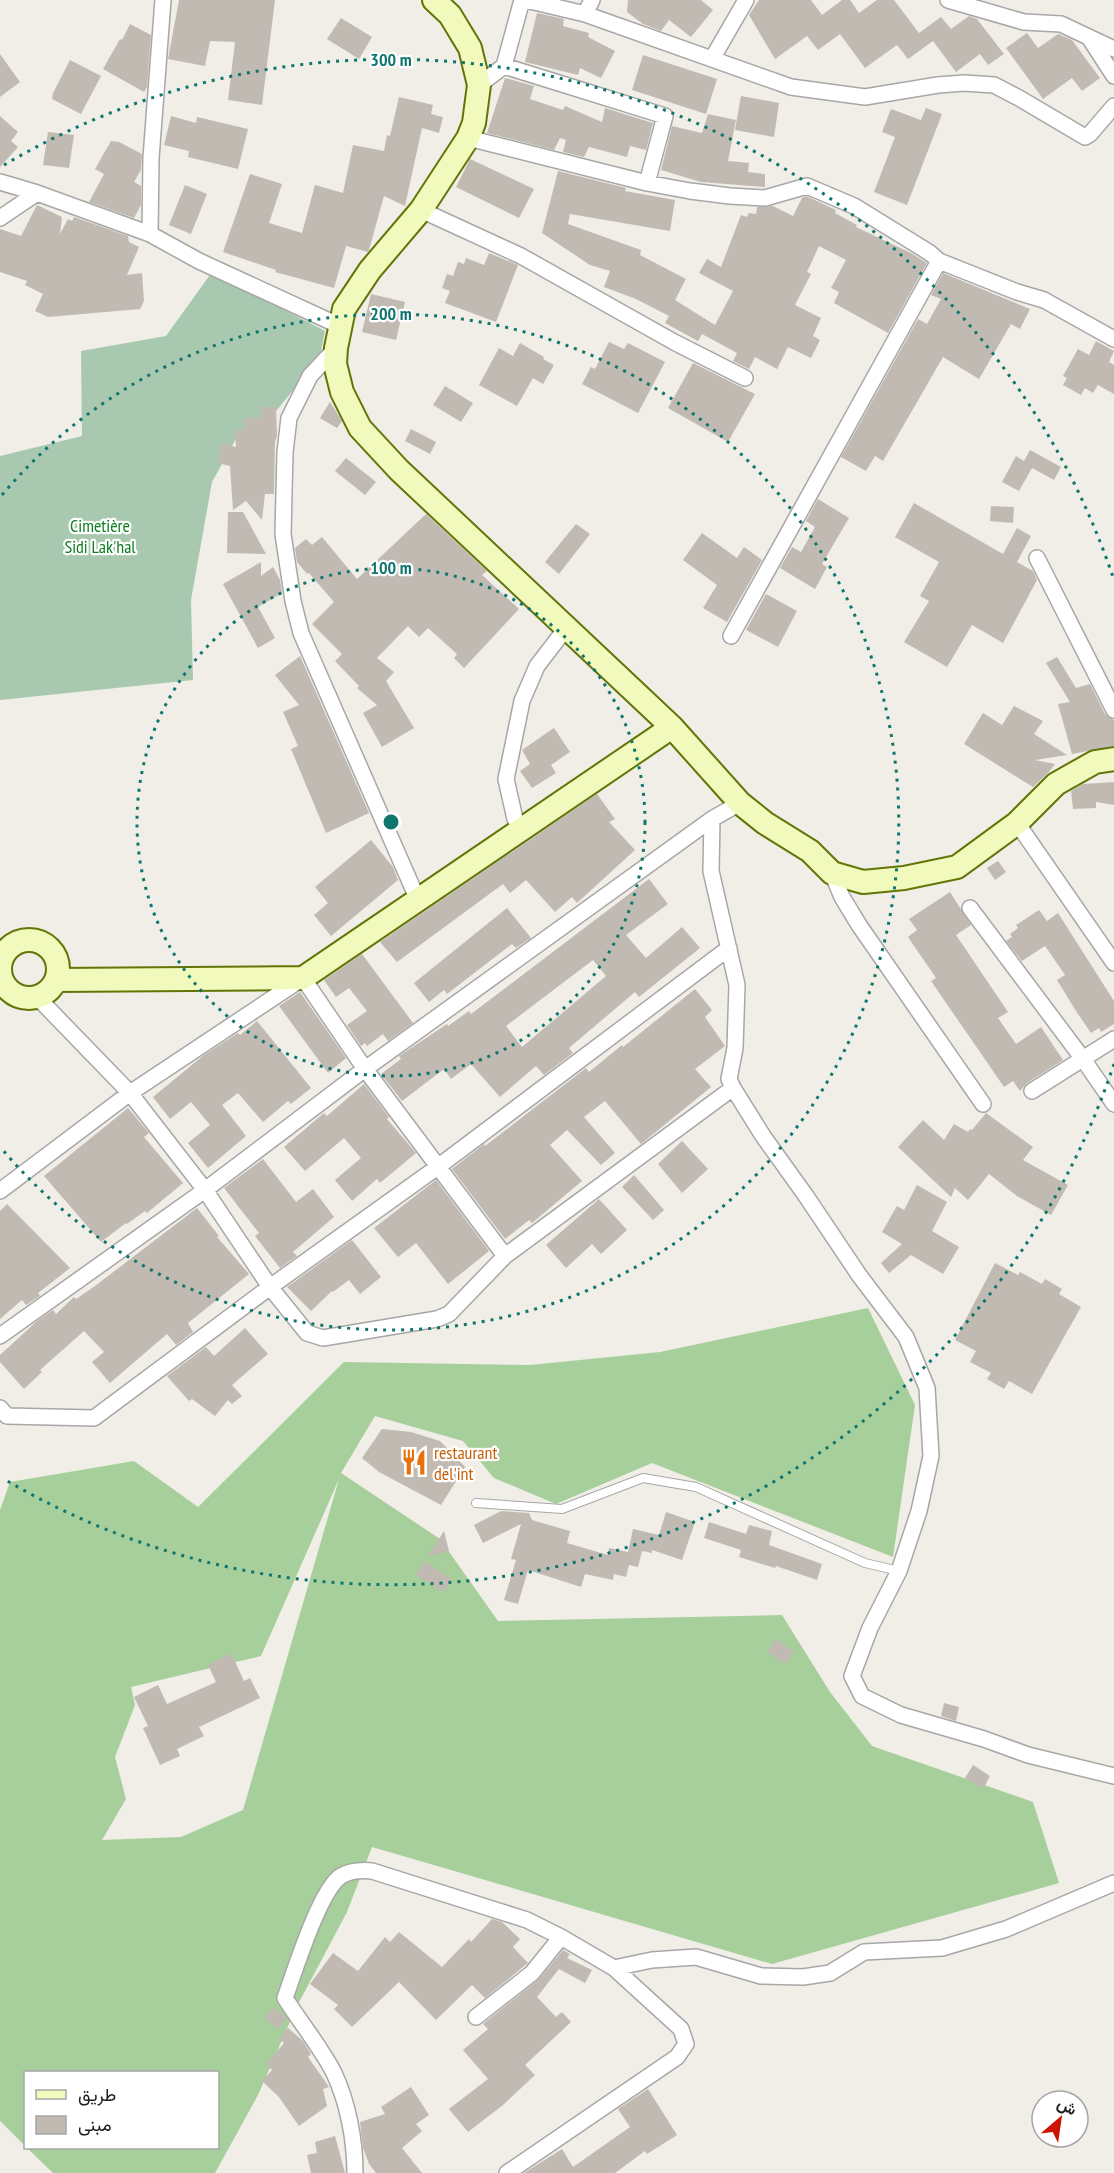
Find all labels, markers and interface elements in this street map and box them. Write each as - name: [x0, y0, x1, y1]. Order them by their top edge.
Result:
- text: 300 m: [370, 48, 412, 71]
- text: 200 m: [370, 302, 412, 325]
- park label: Cimetière Sidi Lak'hal: [64, 514, 136, 558]
- text: 100 m: [370, 556, 412, 579]
- centre of rings: [381, 812, 401, 832]
- place label: restaurant del'int: [434, 1441, 497, 1485]
- restaurant icon: restaurant del'int: [399, 1447, 429, 1477]
- legend: [24, 2071, 219, 2149]
- text: طريق: [78, 2083, 116, 2106]
- north arrow: [1030, 2089, 1090, 2149]
- text: ش: [1054, 2092, 1081, 2119]
- text: مبنى: [78, 2113, 112, 2136]

